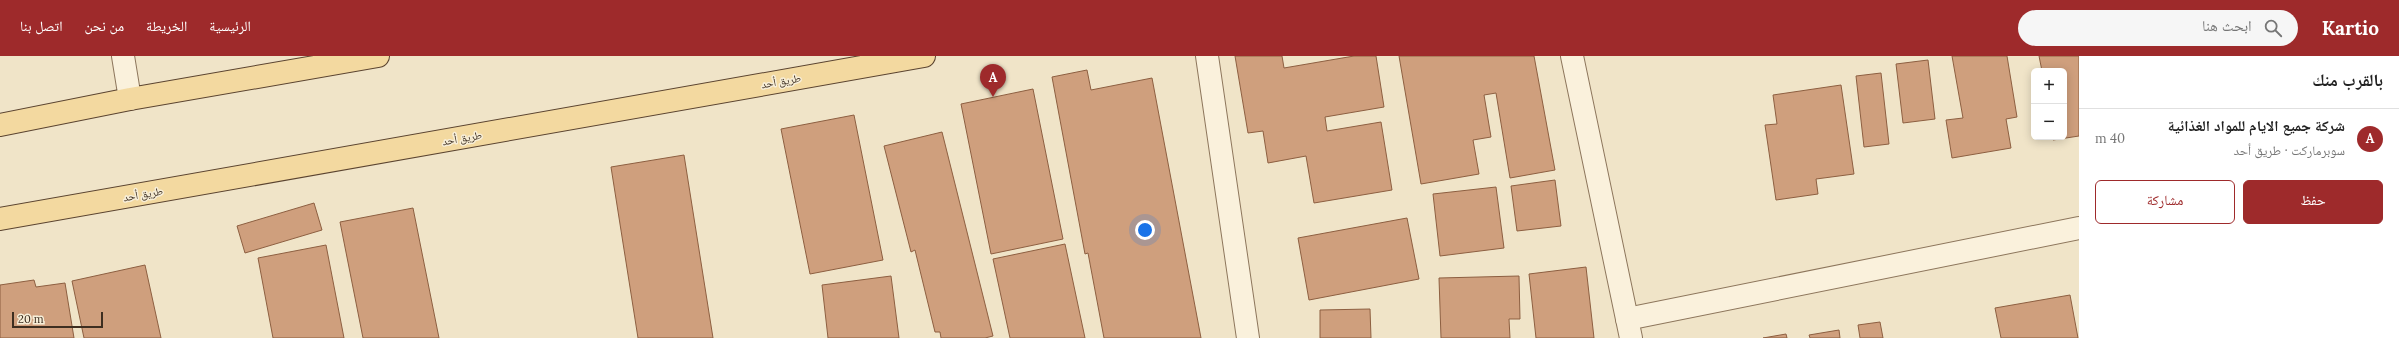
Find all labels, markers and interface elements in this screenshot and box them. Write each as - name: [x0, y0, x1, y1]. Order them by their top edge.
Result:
- search box: [2018, 10, 2298, 46]
- text: ابحث هنا: [2202, 16, 2252, 35]
- text: Kartio: [2322, 16, 2379, 40]
- text: اتصل بنا: [20, 17, 62, 35]
- text: من نحن: [84, 17, 124, 35]
- text: الخريطة: [146, 17, 187, 35]
- text: الرئيسية: [209, 17, 251, 35]
- icon: search: [2262, 17, 2284, 39]
- pin: A: [980, 64, 1006, 97]
- map controls: [2031, 68, 2067, 140]
- button: +: [2031, 68, 2067, 104]
- text: بالقرب منك: [2312, 69, 2383, 91]
- street label: طريق أحد: [760, 71, 802, 91]
- button: −: [2031, 104, 2067, 140]
- text: شركة جميع الايام للمواد الغذائية: [2168, 116, 2345, 135]
- street label: طريق أحد: [441, 128, 483, 148]
- text: 40 m: [2095, 130, 2125, 147]
- text: A: [2366, 130, 2374, 147]
- text: سوبرماركت · طريق أحد: [2234, 142, 2345, 159]
- button: مشاركة: [2095, 180, 2235, 224]
- button: حفظ: [2243, 180, 2383, 224]
- street label: طريق أحد: [122, 184, 164, 204]
- your location: [1135, 220, 1155, 240]
- scale bar: [12, 310, 103, 329]
- text: 20 m: [18, 312, 43, 326]

